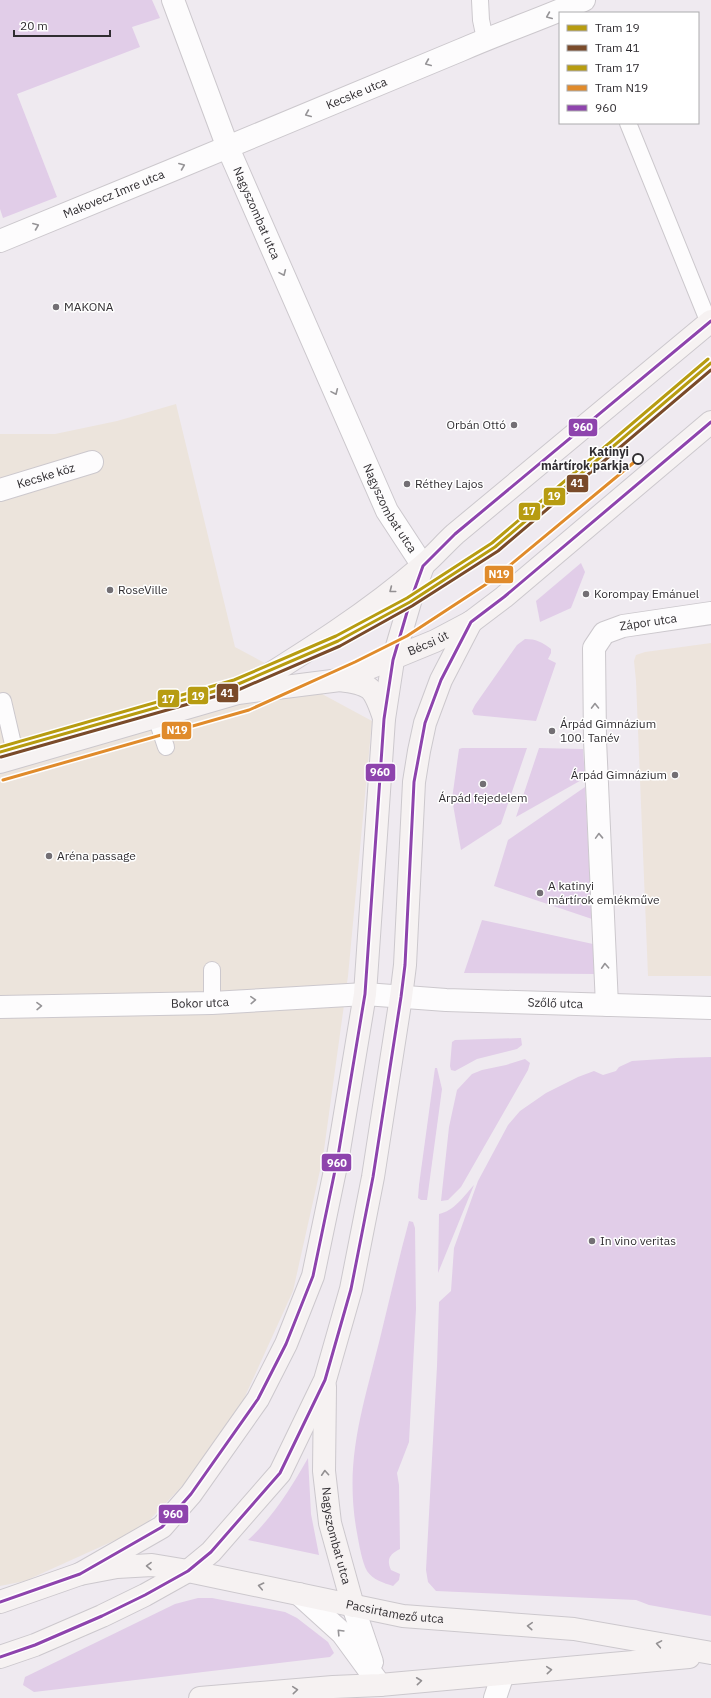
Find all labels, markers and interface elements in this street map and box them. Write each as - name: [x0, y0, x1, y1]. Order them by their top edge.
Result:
- one-way arrow: [545, 11, 552, 19]
- scale bar: [14, 12, 110, 38]
- legend: [559, 12, 699, 124]
- text: 20 m: [20, 18, 48, 33]
- text: Tram 19: [595, 20, 640, 35]
- text: Tram 41: [595, 40, 640, 55]
- one-way arrow: [424, 59, 431, 67]
- text: Tram 17: [595, 60, 640, 75]
- street label: Kecske utca: [324, 73, 390, 112]
- text: Tram N19: [595, 80, 648, 95]
- text: 960: [595, 100, 617, 115]
- one-way arrow: [305, 109, 313, 117]
- one-way arrow: [179, 163, 186, 171]
- street label: Nagyszombat utca: [230, 164, 284, 262]
- street label: Makovecz Imre utca: [61, 166, 167, 221]
- one-way arrow: [33, 223, 40, 231]
- one-way arrow: [278, 269, 286, 277]
- place label: MAKONA: [64, 299, 114, 314]
- marker: MAKONA: [51, 302, 61, 312]
- one-way arrow: [330, 388, 338, 396]
- place label: Orbán Ottó: [447, 417, 506, 432]
- line badge: 960: [568, 418, 598, 437]
- marker: Orbán Ottó: [509, 420, 519, 430]
- text: 960: [573, 420, 593, 434]
- place label: Katinyi mártírok parkja: [541, 444, 629, 473]
- marker: Katinyi mártírok parkja: [632, 453, 644, 465]
- street label: Kecske köz: [15, 460, 77, 491]
- street label: Nagyszombat utca: [360, 461, 421, 556]
- line badge: 41: [566, 474, 589, 493]
- place label: Réthey Lajos: [415, 476, 484, 491]
- text: 41: [570, 476, 584, 490]
- marker: Réthey Lajos: [402, 479, 412, 489]
- line badge: 19: [543, 487, 566, 506]
- text: 19: [547, 489, 561, 503]
- line badge: 17: [518, 502, 541, 521]
- text: 17: [522, 504, 536, 518]
- line badge: N19: [484, 565, 514, 584]
- text: N19: [488, 567, 510, 581]
- place label: RoseVille: [118, 582, 168, 597]
- marker: RoseVille: [105, 585, 115, 595]
- one-way arrow: [390, 585, 397, 592]
- place label: Korompay Emánuel: [594, 586, 699, 601]
- marker: Korompay Emánuel: [581, 589, 591, 599]
- street label: Zápor utca: [618, 610, 678, 633]
- street label: Bécsi út: [405, 627, 451, 658]
- line badge: 41: [216, 683, 239, 703]
- line badge: 19: [187, 686, 209, 705]
- text: 41: [220, 686, 234, 700]
- line badge: 17: [157, 689, 180, 708]
- text: 19: [191, 689, 205, 703]
- text: 17: [161, 692, 175, 706]
- one-way arrow: [591, 703, 599, 709]
- place label: Árpád Gimnázium 100. Tanév: [560, 716, 656, 745]
- line badge: N19: [161, 721, 192, 740]
- text: N19: [166, 723, 188, 737]
- marker: Árpád Gimnázium 100. Tanév: [547, 726, 557, 736]
- line badge: 960: [365, 763, 396, 782]
- text: 960: [370, 765, 390, 779]
- place label: Árpád Gimnázium: [571, 767, 667, 782]
- marker: Árpád Gimnázium: [670, 770, 680, 780]
- marker: Árpád fejedelem: [478, 779, 488, 789]
- place label: Árpád fejedelem: [438, 790, 528, 805]
- one-way arrow: [595, 833, 604, 839]
- place label: Aréna passage: [57, 848, 136, 863]
- marker: Aréna passage: [44, 851, 54, 861]
- place label: A katinyi mártírok emlékműve: [548, 878, 660, 907]
- marker: A katinyi mártírok emlékműve: [535, 888, 545, 898]
- one-way arrow: [601, 963, 610, 969]
- street label: Bokor utca: [171, 994, 230, 1011]
- street label: Szőlő utca: [527, 994, 584, 1011]
- one-way arrow: [250, 996, 256, 1005]
- one-way arrow: [36, 1002, 42, 1010]
- line badge: 960: [321, 1153, 352, 1172]
- text: 960: [327, 1156, 347, 1170]
- place label: In vino veritas: [600, 1233, 676, 1248]
- marker: In vino veritas: [587, 1236, 597, 1246]
- one-way arrow: [320, 1469, 329, 1476]
- street label: Nagyszombat utca: [319, 1486, 355, 1587]
- line badge: 960: [158, 1504, 189, 1524]
- text: 960: [163, 1507, 183, 1521]
- one-way arrow: [146, 1562, 152, 1570]
- one-way arrow: [258, 1583, 264, 1591]
- street label: Pacsirtamező utca: [345, 1596, 445, 1626]
- one-way arrow: [527, 1621, 533, 1630]
- one-way arrow: [337, 1629, 345, 1637]
- one-way arrow: [656, 1640, 662, 1648]
- one-way arrow: [546, 1665, 552, 1674]
- one-way arrow: [416, 1677, 422, 1686]
- one-way arrow: [292, 1686, 298, 1695]

